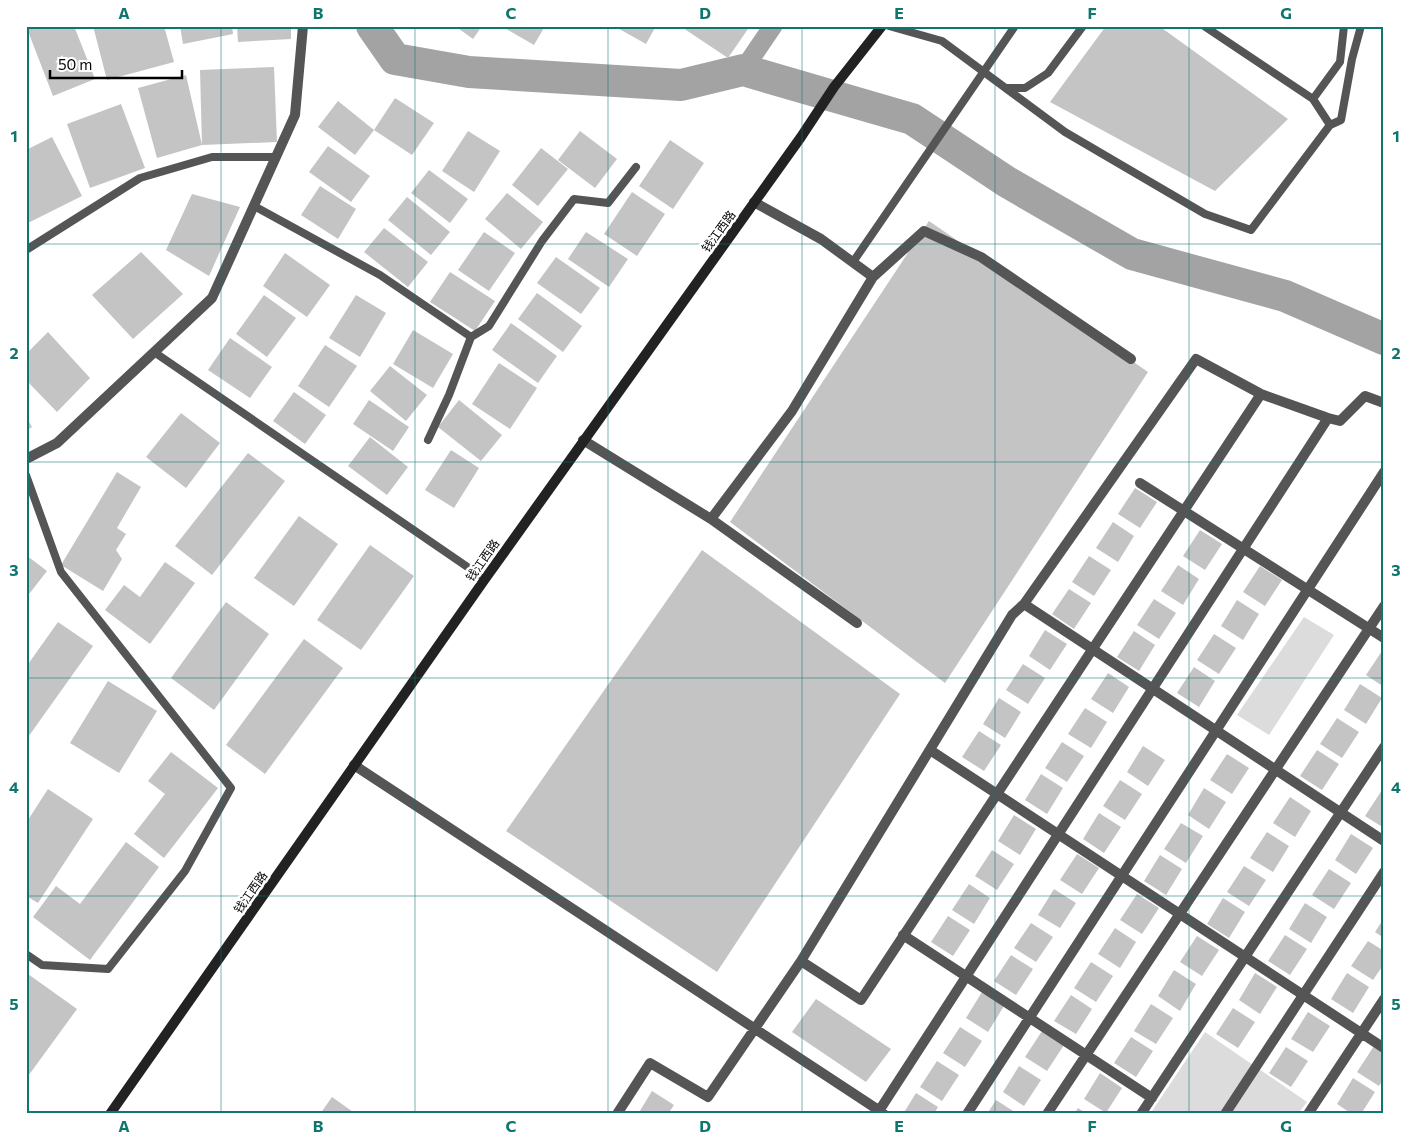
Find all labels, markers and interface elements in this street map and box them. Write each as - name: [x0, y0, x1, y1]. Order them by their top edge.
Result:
- text: A: [118, 3, 130, 22]
- text: B: [313, 3, 324, 22]
- text: C: [506, 3, 517, 22]
- text: D: [699, 3, 711, 22]
- text: E: [894, 3, 904, 22]
- text: F: [1087, 3, 1097, 22]
- text: G: [1280, 3, 1292, 22]
- scale bar: [50, 48, 182, 80]
- text: 50 m: [58, 55, 92, 73]
- text: 1: [10, 126, 18, 145]
- text: 1: [1392, 126, 1400, 145]
- street label: 钱江西路: [698, 207, 738, 255]
- text: 2: [9, 343, 19, 362]
- text: 2: [1391, 343, 1401, 362]
- street label: 钱江西路: [462, 536, 502, 584]
- text: 3: [9, 560, 19, 579]
- text: 3: [1391, 560, 1401, 579]
- text: 4: [9, 777, 19, 796]
- text: 4: [1391, 777, 1401, 796]
- street label: 钱江西路: [230, 868, 270, 916]
- text: 5: [9, 994, 19, 1013]
- text: 5: [1391, 994, 1401, 1013]
- text: A: [118, 1116, 130, 1135]
- text: B: [313, 1116, 324, 1135]
- text: C: [506, 1116, 517, 1135]
- text: D: [699, 1116, 711, 1135]
- text: E: [894, 1116, 904, 1135]
- text: F: [1087, 1116, 1097, 1135]
- text: G: [1280, 1116, 1292, 1135]

